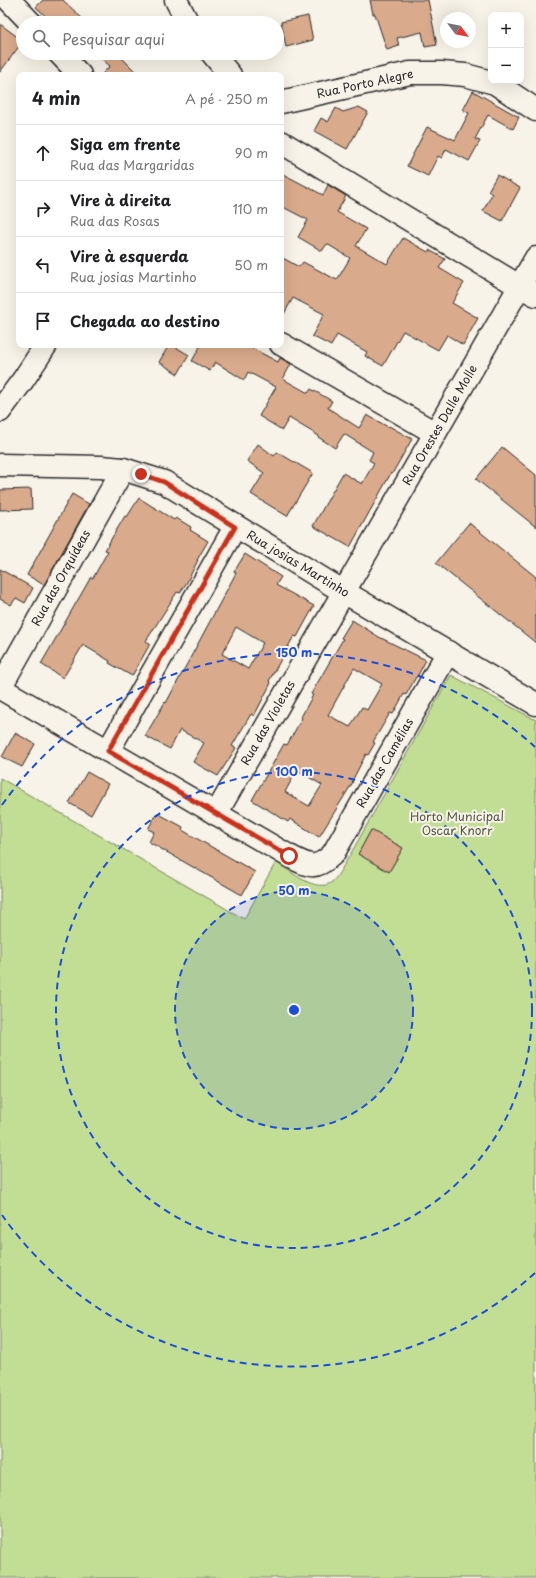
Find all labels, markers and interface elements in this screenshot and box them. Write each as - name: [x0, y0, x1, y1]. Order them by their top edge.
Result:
- north arrow: [440, 12, 476, 48]
- map controls: [488, 12, 524, 84]
- button: +: [488, 12, 524, 48]
- search box: [16, 16, 284, 60]
- icon: search: [30, 27, 52, 49]
- text: Pesquisar aqui: [62, 27, 165, 50]
- button: −: [488, 48, 524, 84]
- street label: Rua Porto Alegre: [315, 64, 415, 102]
- text: 4 min: [32, 85, 80, 111]
- text: A pé · 250 m: [185, 89, 268, 108]
- text: Siga em frente: [70, 132, 180, 155]
- icon: ahead: [32, 142, 54, 164]
- text: 90 m: [235, 143, 268, 162]
- text: Rua das Margaridas: [70, 155, 194, 174]
- text: Vire à direita: [70, 188, 171, 211]
- icon: right: [32, 198, 54, 220]
- text: 110 m: [233, 199, 268, 218]
- text: Rua das Rosas: [70, 211, 159, 230]
- text: Vire à esquerda: [70, 244, 189, 267]
- icon: left: [32, 254, 54, 276]
- text: 50 m: [234, 255, 268, 274]
- text: Rua josias Martinho: [70, 267, 197, 286]
- text: Chegada ao destino: [70, 309, 220, 332]
- icon: arrive: [32, 310, 54, 332]
- street label: Rua Orestes Dalle Molle: [397, 360, 481, 488]
- route end: [132, 465, 150, 483]
- street label: Rua josias Martinho: [244, 525, 353, 601]
- street label: Rua das Orquídeas: [26, 526, 94, 629]
- text: 150 m: [276, 643, 312, 661]
- street label: Rua das Violetas: [236, 676, 299, 768]
- street label: Rua das Camélias: [351, 714, 417, 811]
- text: 100 m: [275, 762, 313, 780]
- park label: Horto Municipal Oscar Knorr: [410, 807, 504, 839]
- route start: [280, 847, 298, 865]
- text: 50 m: [278, 881, 310, 899]
- centre of rings: [287, 1003, 301, 1017]

